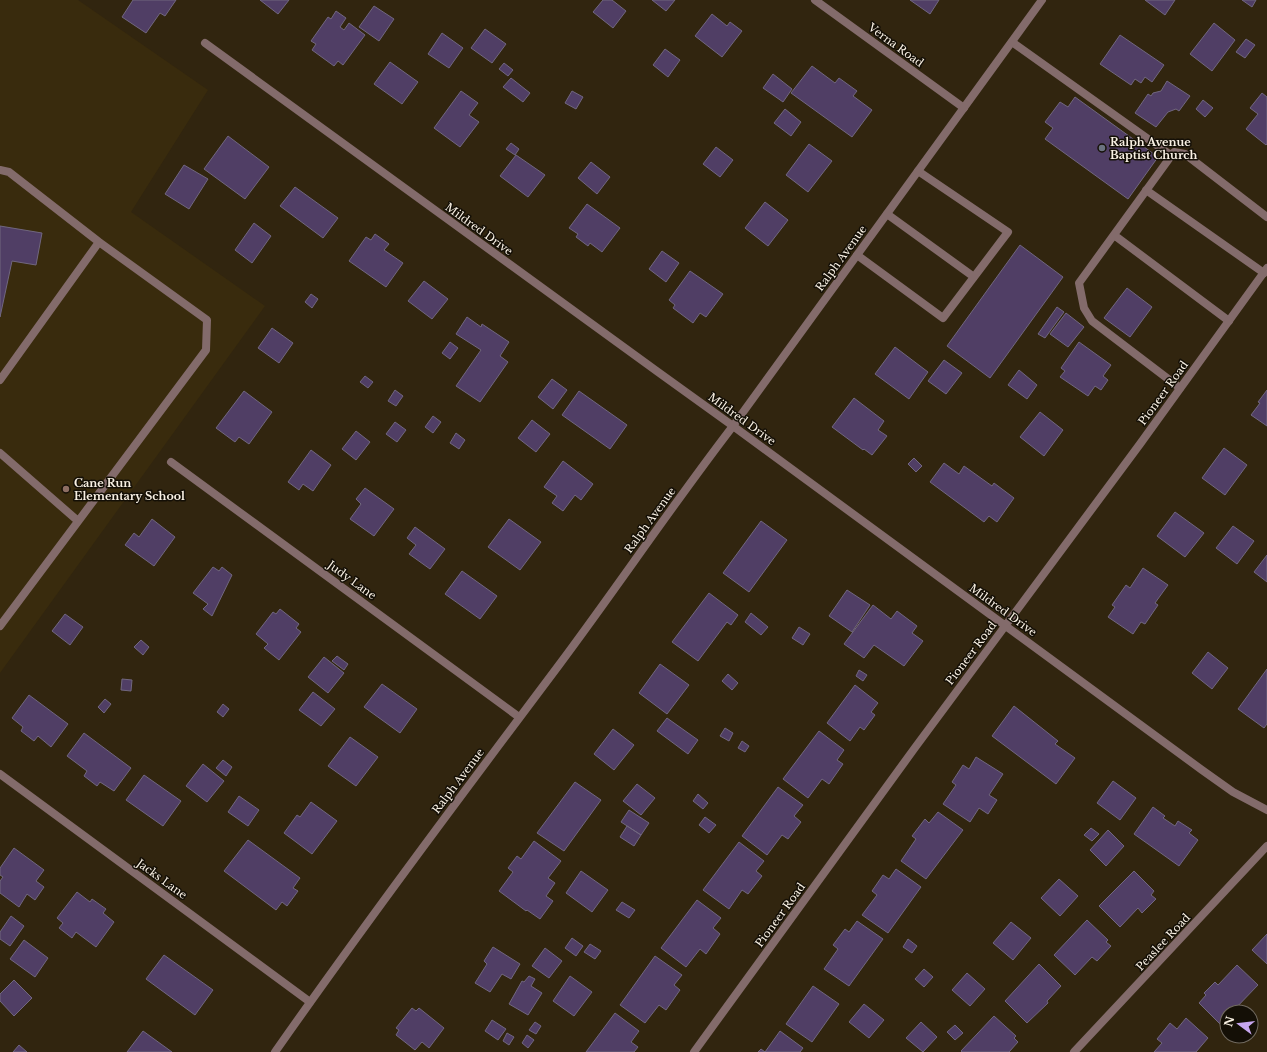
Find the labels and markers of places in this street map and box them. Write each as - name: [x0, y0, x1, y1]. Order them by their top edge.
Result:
- place label: Ralph Avenue Baptist Church: [1110, 135, 1197, 162]
- marker: Ralph Avenue Baptist Church: [1097, 143, 1107, 153]
- place label: Cane Run Elementary School: [74, 476, 185, 503]
- marker: Cane Run Elementary School: [61, 484, 71, 494]

